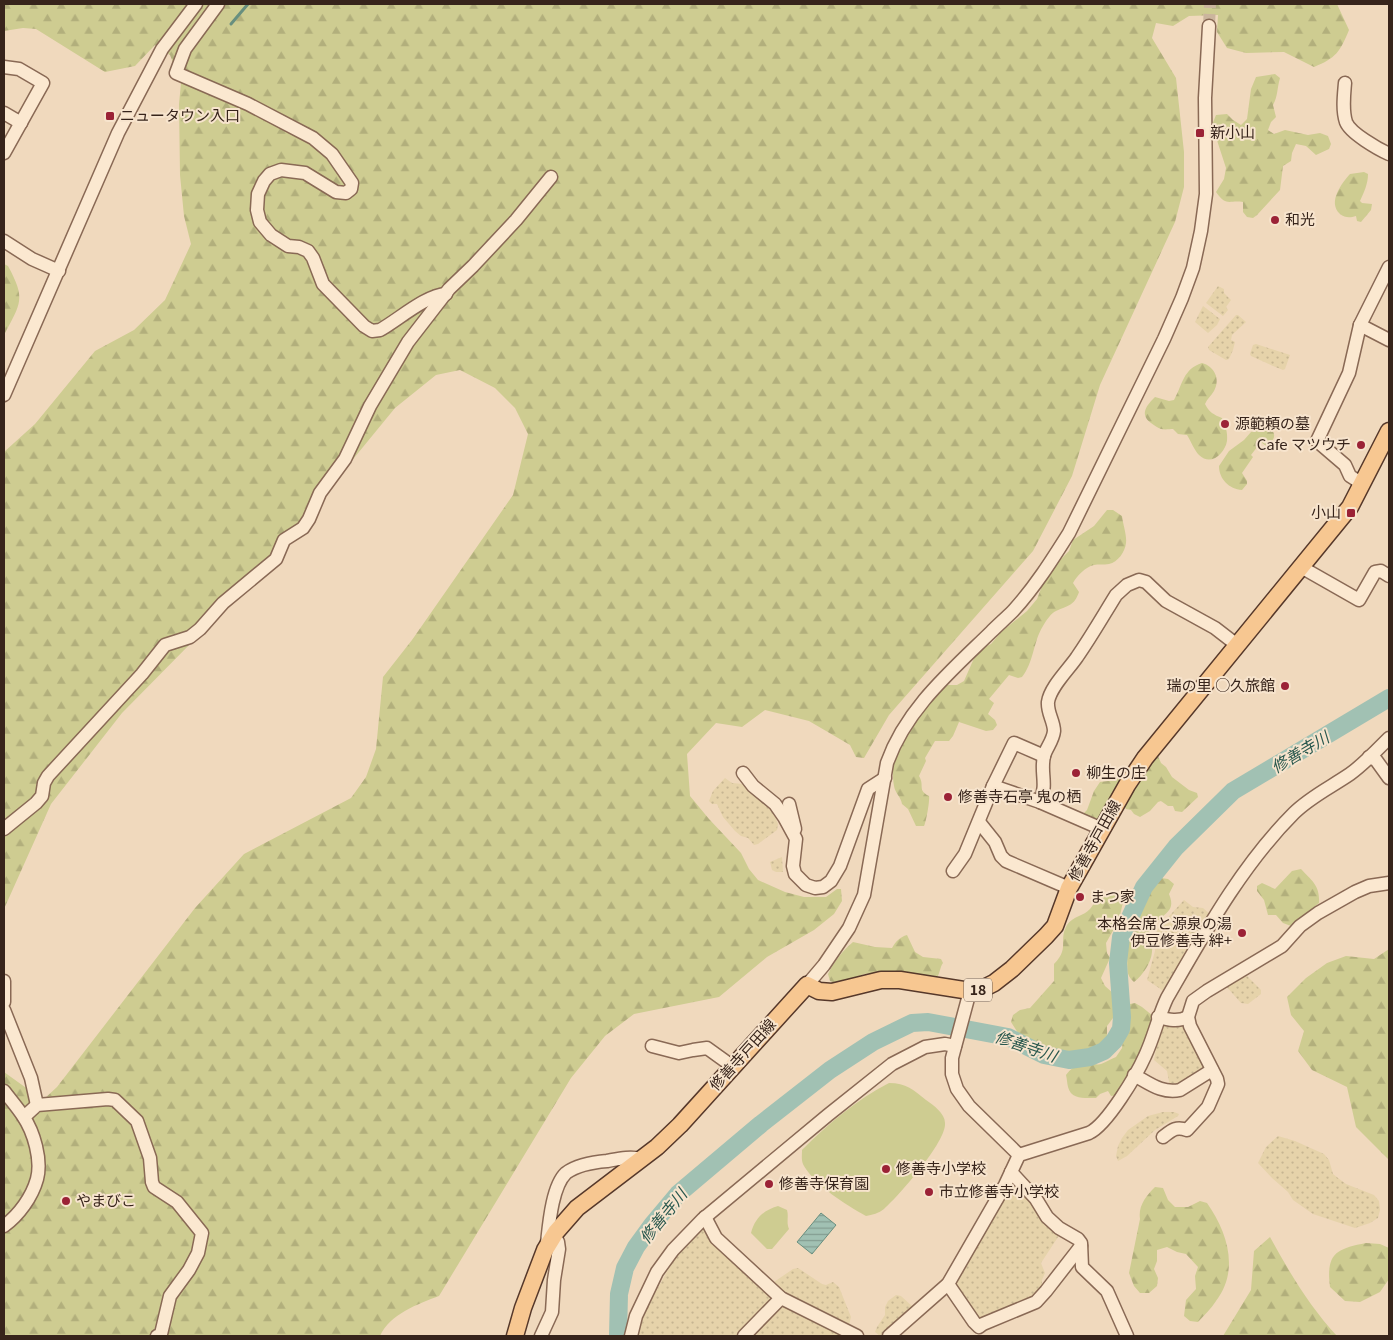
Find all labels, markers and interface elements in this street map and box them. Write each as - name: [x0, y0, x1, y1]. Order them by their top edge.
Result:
- place label: ニュータウン入口: [120, 104, 240, 125]
- marker: ニュータウン入口: [104, 110, 116, 122]
- place label: 新小山: [1210, 121, 1255, 142]
- marker: 新小山: [1194, 127, 1206, 139]
- place label: 和光: [1285, 208, 1315, 229]
- marker: 和光: [1269, 214, 1281, 226]
- place label: 源範頼の墓: [1235, 412, 1310, 433]
- marker: 源範頼の墓: [1219, 418, 1231, 430]
- place label: Cafe マツウチ: [1257, 433, 1351, 454]
- marker: Cafe マツウチ: [1355, 439, 1367, 451]
- place label: 小山: [1311, 501, 1341, 522]
- marker: 小山: [1345, 507, 1357, 519]
- place label: 瑞の里 ○久旅館: [1167, 674, 1275, 695]
- marker: 瑞の里 ○久旅館: [1279, 680, 1291, 692]
- water label: 修善寺川: [1266, 723, 1335, 778]
- place label: 柳生の庄: [1086, 761, 1146, 782]
- marker: 柳生の庄: [1070, 767, 1082, 779]
- place label: 修善寺石亭 鬼の栖: [958, 785, 1081, 806]
- marker: 修善寺石亭 鬼の栖: [942, 791, 954, 803]
- street label: 修善寺戸田線: [1063, 796, 1125, 885]
- place label: まつ家: [1090, 885, 1135, 906]
- marker: まつ家: [1074, 891, 1086, 903]
- place label: 本格会席と源泉の湯 伊豆修善寺 絆+: [1097, 912, 1232, 950]
- marker: 本格会席と源泉の湯 伊豆修善寺 絆+: [1236, 927, 1248, 939]
- road number: 18: [964, 978, 992, 1002]
- street label: 修善寺戸田線: [704, 1014, 780, 1094]
- water label: 修善寺川: [992, 1023, 1062, 1067]
- place label: 修善寺小学校: [896, 1157, 986, 1178]
- marker: 修善寺小学校: [880, 1163, 892, 1175]
- place label: 修善寺保育園: [779, 1172, 869, 1193]
- marker: 修善寺保育園: [763, 1178, 775, 1190]
- place label: 市立修善寺小学校: [939, 1180, 1059, 1201]
- water label: 修善寺川: [633, 1181, 693, 1248]
- marker: 市立修善寺小学校: [923, 1186, 935, 1198]
- place label: やまびこ: [76, 1189, 136, 1210]
- marker: やまびこ: [60, 1195, 72, 1207]

